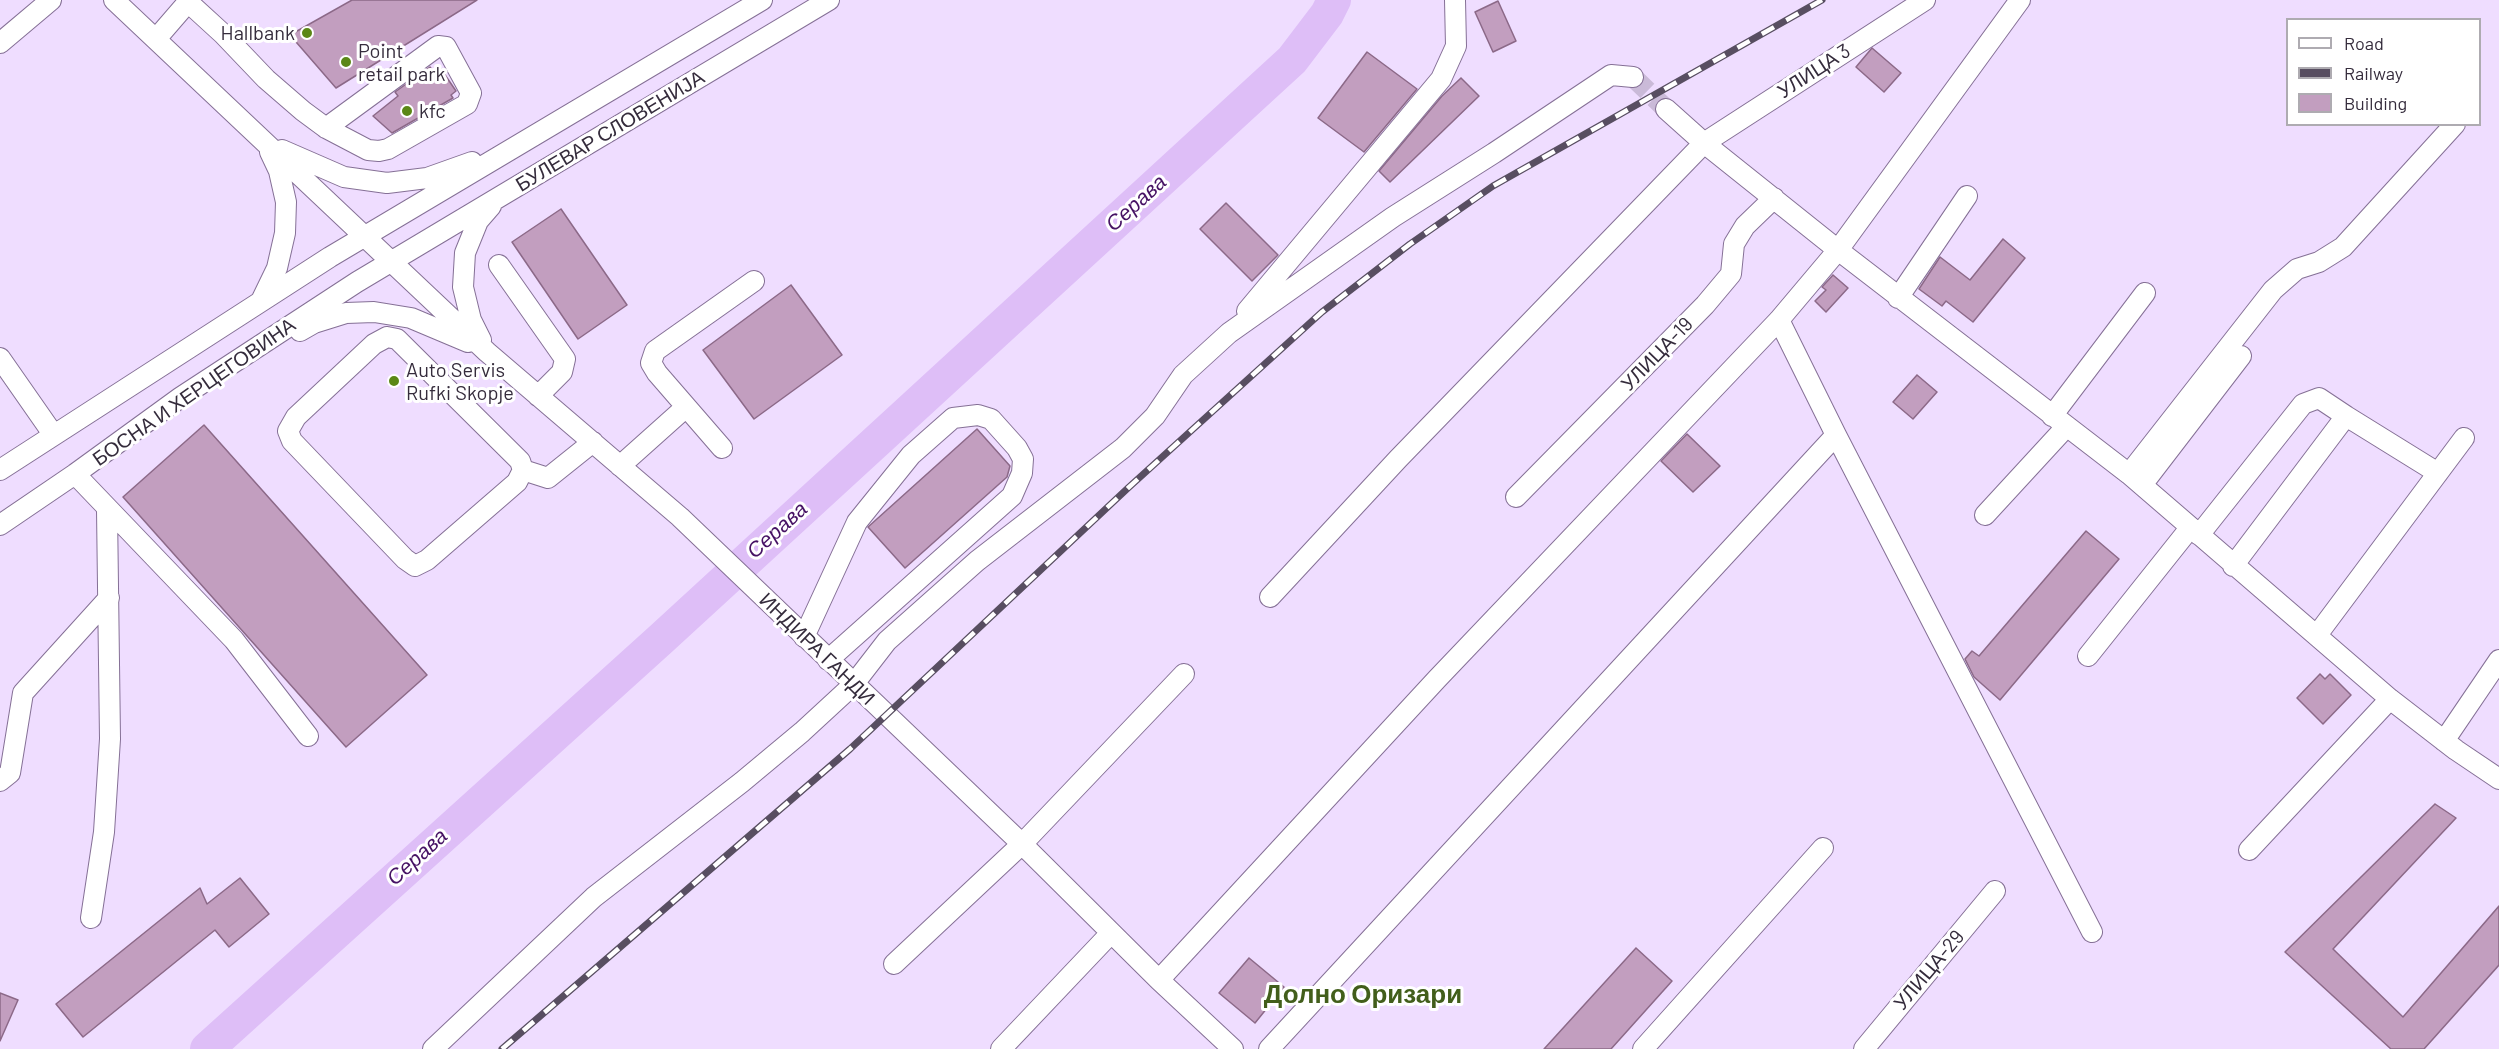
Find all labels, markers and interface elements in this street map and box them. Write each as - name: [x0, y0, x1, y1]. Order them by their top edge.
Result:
- legend: [2286, 18, 2481, 126]
- place label: Hallbank: [221, 21, 295, 45]
- marker: Hallbank: [300, 26, 314, 40]
- text: Road: [2344, 32, 2384, 54]
- place label: Point retail park: [358, 39, 445, 86]
- street label: УЛИЦА 3: [1773, 39, 1855, 103]
- marker: Point retail park: [339, 55, 353, 69]
- text: Railway: [2344, 62, 2403, 84]
- street label: БУЛЕВАР СЛОВЕНИЈА: [511, 65, 709, 197]
- text: Building: [2344, 92, 2407, 114]
- place label: kfc: [419, 99, 446, 123]
- marker: kfc: [400, 104, 414, 118]
- water label: Серава: [1101, 169, 1171, 237]
- street label: УЛИЦА-19: [1616, 312, 1698, 396]
- street label: БОСНА И ХЕРЦЕГОВИНА: [88, 313, 300, 471]
- place label: Auto Servis Rufki Skopje: [406, 358, 514, 405]
- marker: Auto Servis Rufki Skopje: [387, 374, 401, 388]
- water label: Серава: [742, 496, 812, 564]
- street label: ИНДИРА ГАНДИ: [754, 588, 880, 710]
- water label: Серава: [382, 823, 452, 891]
- street label: УЛИЦА-29: [1889, 925, 1969, 1015]
- district label: Долно Оризари: [1264, 978, 1462, 1010]

